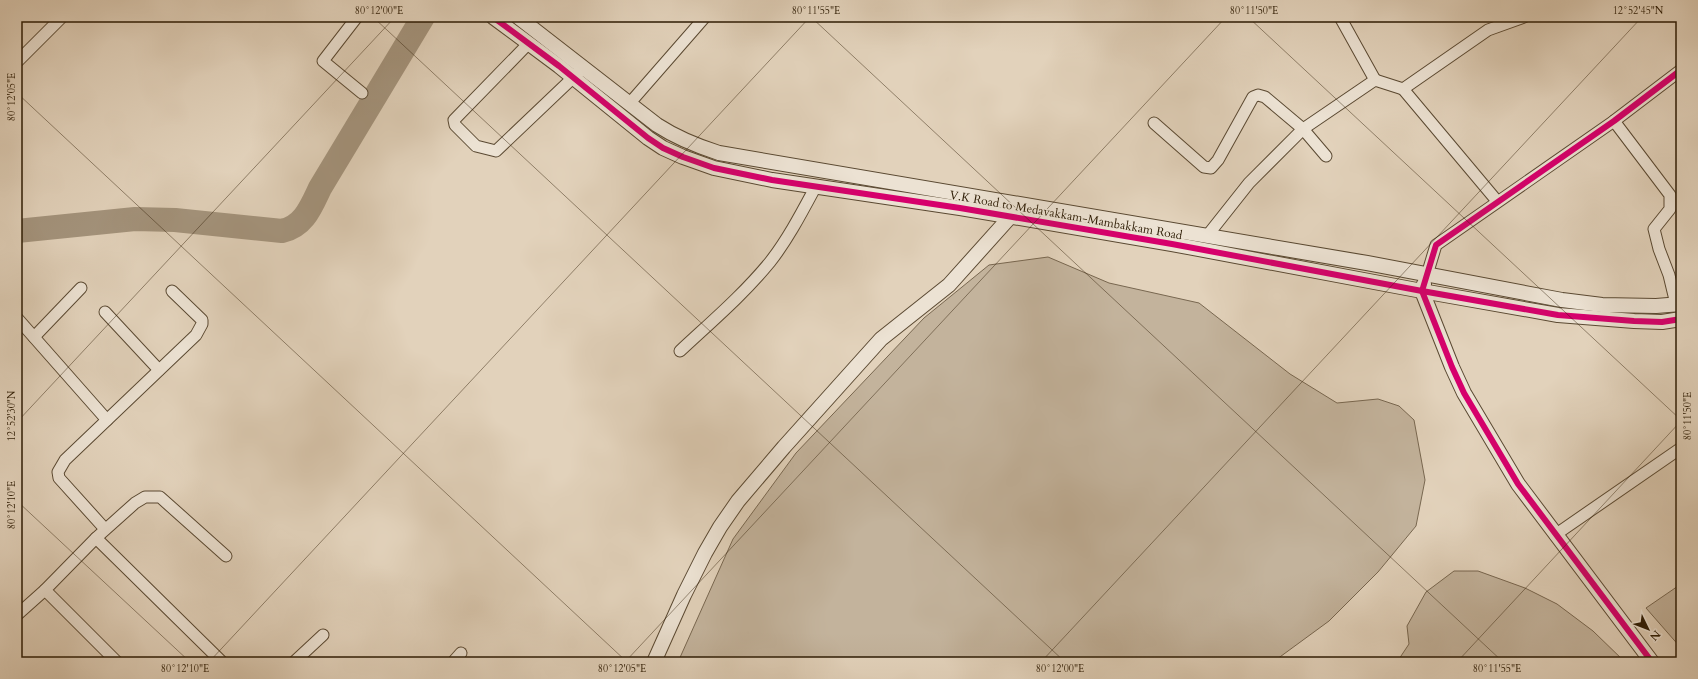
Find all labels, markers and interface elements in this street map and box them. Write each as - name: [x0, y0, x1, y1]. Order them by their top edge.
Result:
- text: 80°12'00"E: [355, 4, 403, 18]
- text: 80°11'55"E: [792, 4, 840, 18]
- text: 80°11'50"E: [1230, 4, 1278, 18]
- text: 12°52'45"N: [1613, 4, 1664, 18]
- text: 80°12'05"E: [5, 73, 19, 121]
- street label: V.K Road to Medavakkam-Mambakkam Road: [948, 187, 1184, 243]
- text: 12°52'30"N: [5, 390, 19, 441]
- text: 80°11'50"E: [1681, 392, 1695, 440]
- text: 80°12'10"E: [5, 481, 19, 529]
- north arrow: [1628, 609, 1668, 649]
- text: N: [1646, 627, 1664, 644]
- text: 80°12'10"E: [161, 662, 209, 676]
- text: 80°12'05"E: [598, 662, 646, 676]
- text: 80°12'00"E: [1036, 662, 1084, 676]
- text: 80°11'55"E: [1473, 662, 1521, 676]

